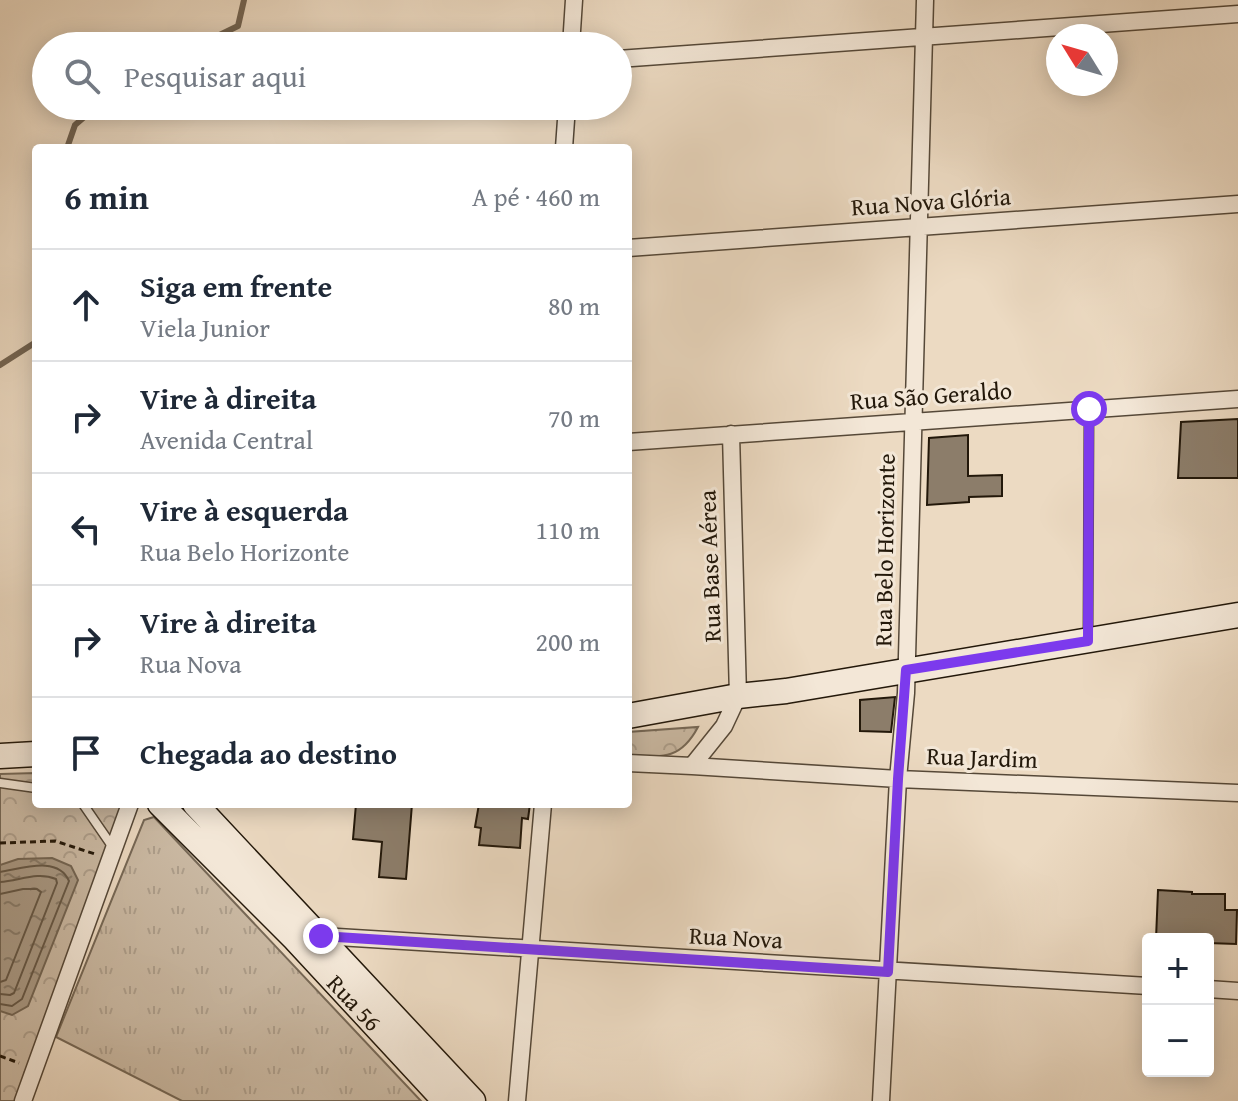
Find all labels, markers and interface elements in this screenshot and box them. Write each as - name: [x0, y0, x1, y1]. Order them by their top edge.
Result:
- north arrow: [1046, 24, 1118, 96]
- search box: [32, 32, 632, 120]
- icon: search: [60, 54, 104, 98]
- text: Pesquisar aqui: [124, 54, 306, 98]
- text: 6 min: [64, 172, 149, 221]
- text: A pé · 460 m: [472, 177, 600, 216]
- street label: Rua Nova Glória: [850, 178, 1013, 225]
- text: Siga em frente: [140, 264, 332, 308]
- icon: ahead: [64, 283, 108, 327]
- text: 80 m: [548, 286, 600, 325]
- text: Viela Junior: [140, 308, 270, 347]
- street label: Rua São Geraldo: [849, 372, 1013, 419]
- text: Vire à direita: [140, 376, 317, 420]
- route start: [1071, 391, 1107, 427]
- icon: right: [64, 395, 108, 439]
- text: 70 m: [548, 398, 600, 437]
- text: Avenida Central: [140, 420, 313, 459]
- street label: Rua Belo Horizonte: [865, 453, 904, 647]
- text: Vire à esquerda: [140, 488, 348, 532]
- street label: Rua Base Aérea: [689, 489, 730, 643]
- icon: left: [64, 507, 108, 551]
- text: 110 m: [535, 510, 600, 549]
- text: Rua Belo Horizonte: [140, 532, 349, 571]
- text: Vire à direita: [140, 600, 317, 644]
- icon: right: [64, 619, 108, 663]
- text: 200 m: [535, 622, 600, 661]
- text: Rua Nova: [140, 644, 242, 683]
- icon: arrive: [64, 731, 108, 775]
- text: Chegada ao destino: [140, 731, 397, 775]
- street label: Rua Jardim: [926, 738, 1039, 777]
- route end: [303, 918, 339, 954]
- street label: Rua Nova: [688, 918, 784, 957]
- map controls: [1142, 933, 1214, 1077]
- button: +: [1142, 933, 1214, 1005]
- street label: Rua 56: [319, 966, 390, 1039]
- button: −: [1142, 1005, 1214, 1077]

